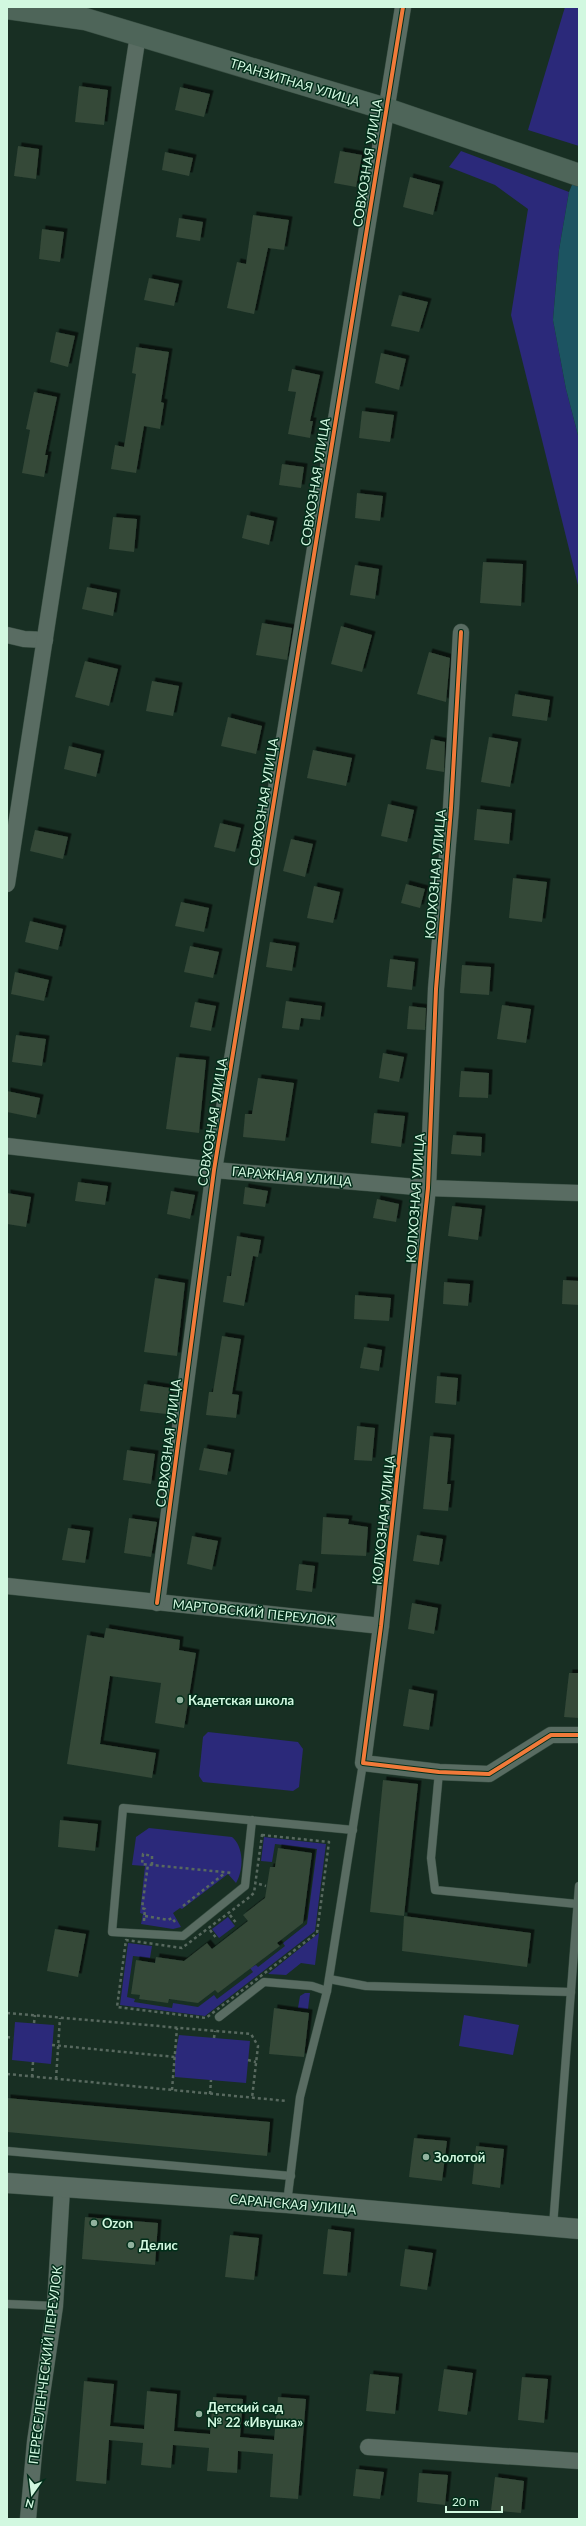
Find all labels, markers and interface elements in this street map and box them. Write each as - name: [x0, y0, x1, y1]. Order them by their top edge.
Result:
- street label: ТРАНЗИТНАЯ УЛИЦА: [228, 55, 362, 109]
- street label: СОВХОЗНАЯ УЛИЦА: [349, 98, 385, 228]
- street label: СОВХОЗНАЯ УЛИЦА: [297, 417, 333, 547]
- street label: СОВХОЗНАЯ УЛИЦА: [245, 737, 281, 867]
- street label: КОЛХОЗНАЯ УЛИЦА: [421, 808, 449, 939]
- street label: СОВХОЗНАЯ УЛИЦА: [194, 1057, 230, 1187]
- street label: КОЛХОЗНАЯ УЛИЦА: [402, 1132, 428, 1263]
- street label: ГАРАЖНАЯ УЛИЦА: [231, 1163, 353, 1189]
- street label: СОВХОЗНАЯ УЛИЦА: [152, 1378, 184, 1508]
- street label: КОЛХОЗНАЯ УЛИЦА: [368, 1454, 398, 1585]
- street label: МАРТОВСКИЙ ПЕРЕУЛОК: [172, 1595, 336, 1629]
- place label: Кадетская школа: [188, 1692, 294, 1708]
- marker: Кадетская школа: [175, 1695, 185, 1705]
- place label: Золотой: [434, 2149, 485, 2165]
- marker: Золотой: [421, 2152, 431, 2162]
- street label: САРАНСКАЯ УЛИЦА: [229, 2190, 357, 2218]
- place label: Ozon: [102, 2215, 133, 2231]
- marker: Ozon: [89, 2218, 99, 2228]
- place label: Делис: [139, 2237, 178, 2253]
- marker: Делис: [126, 2240, 136, 2250]
- street label: ПЕРЕСЕЛЕНЧЕСКИЙ ПЕРЕУЛОК: [25, 2264, 65, 2465]
- place label: Детский сад № 22 «Ивушка»: [207, 2399, 303, 2430]
- marker: Детский сад № 22 «Ивушка»: [194, 2409, 204, 2419]
- north arrow: [12, 2474, 52, 2514]
- scale bar: [446, 2488, 502, 2514]
- text: 20 m: [452, 2494, 479, 2509]
- text: N: [24, 2497, 35, 2512]

